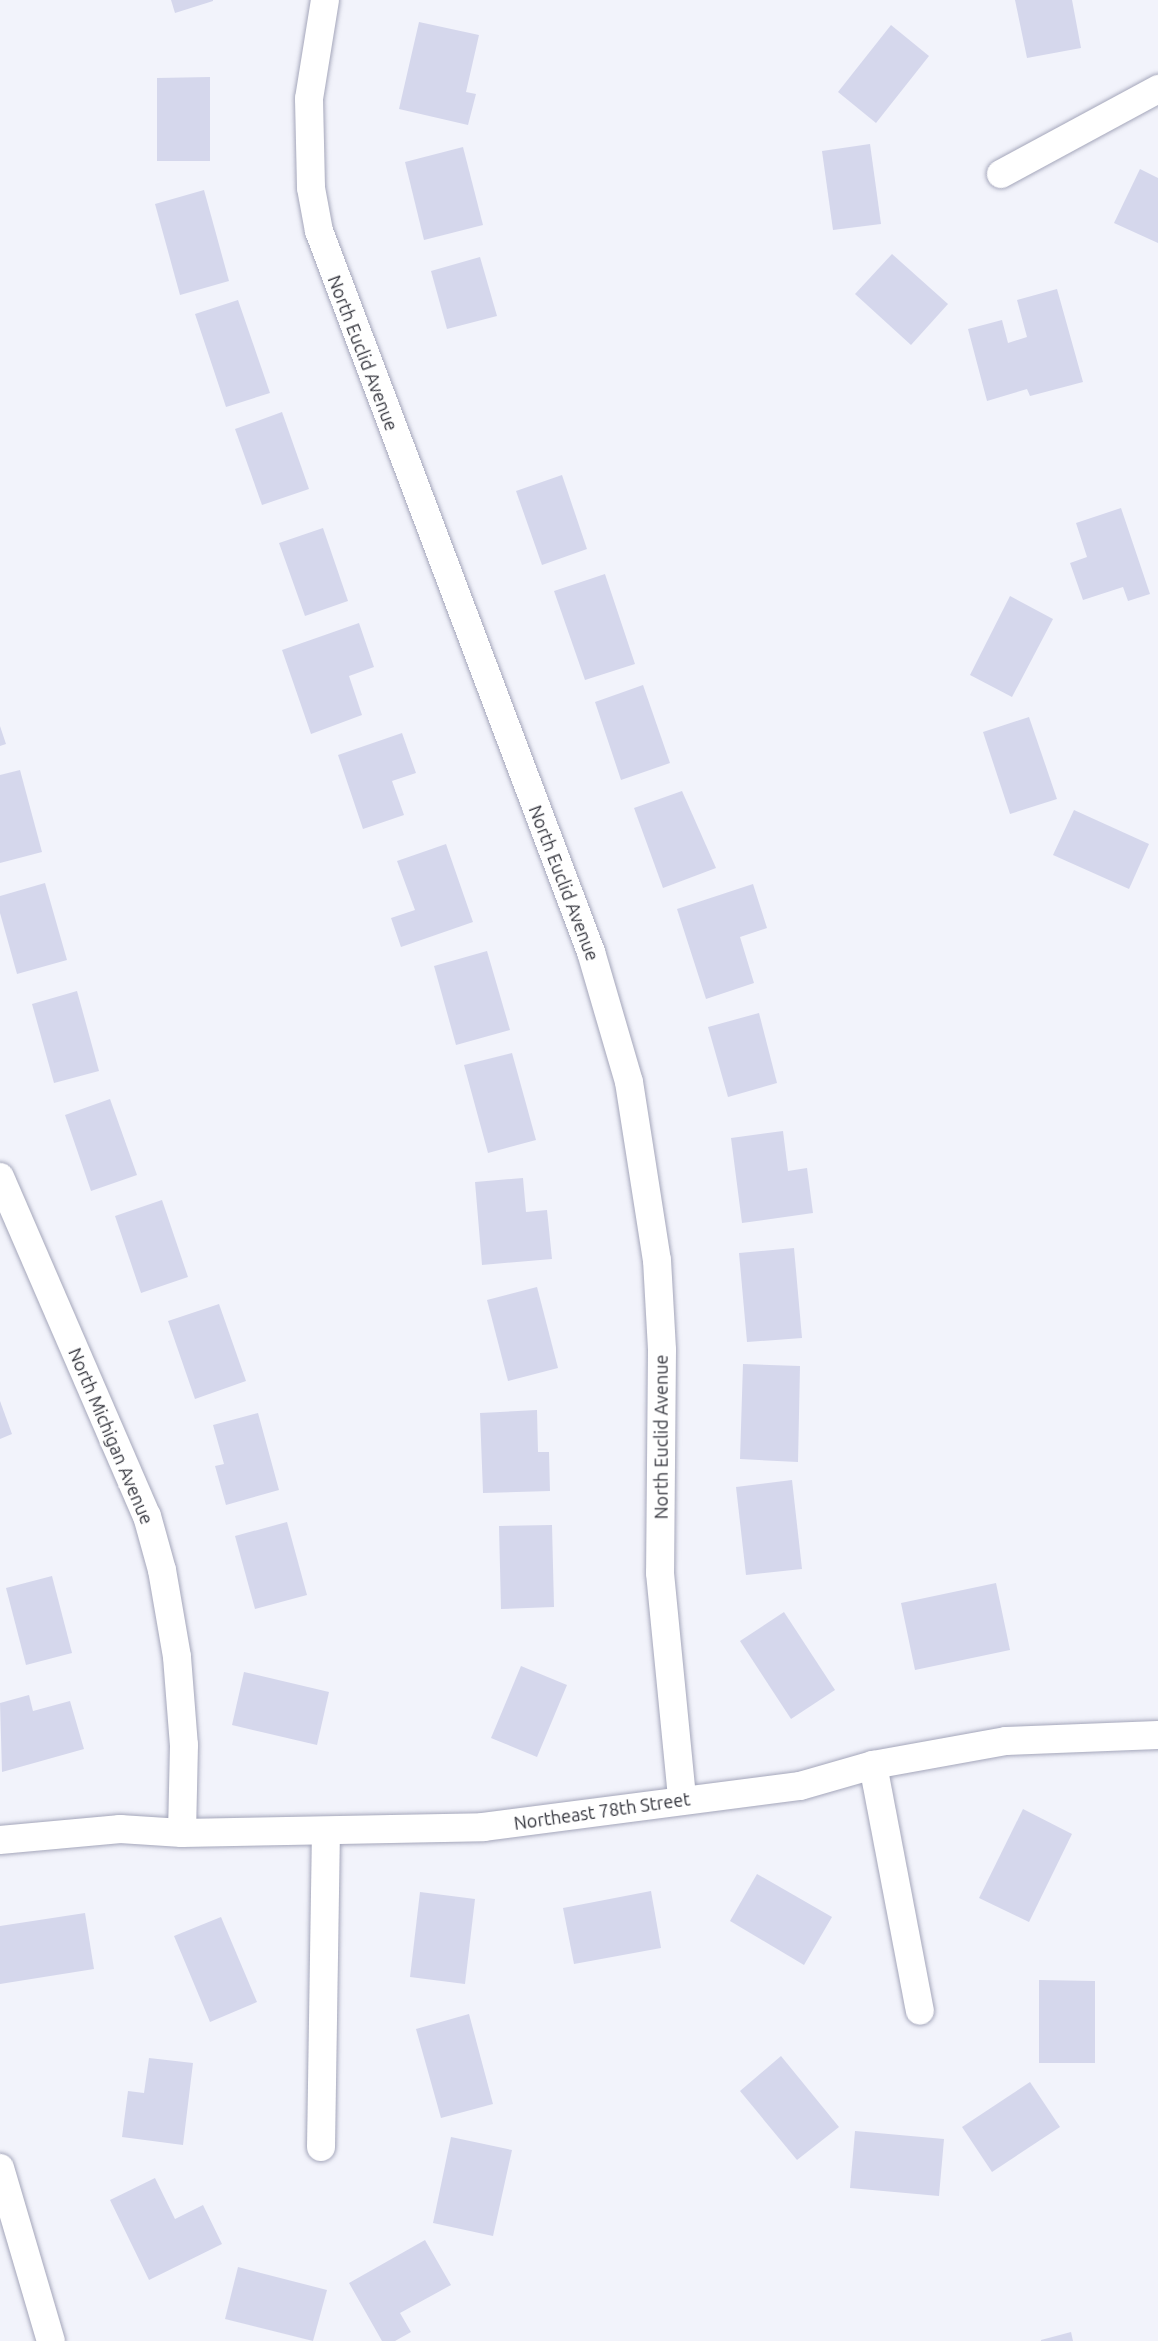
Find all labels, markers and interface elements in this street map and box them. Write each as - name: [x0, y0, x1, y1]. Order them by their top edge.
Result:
- street label: North Euclid Avenue: [323, 272, 403, 434]
- street label: North Euclid Avenue: [524, 802, 604, 964]
- street label: North Michigan Avenue: [64, 1345, 158, 1527]
- street label: North Euclid Avenue: [650, 1355, 672, 1519]
- street label: Northeast 78th Street: [512, 1788, 692, 1834]

